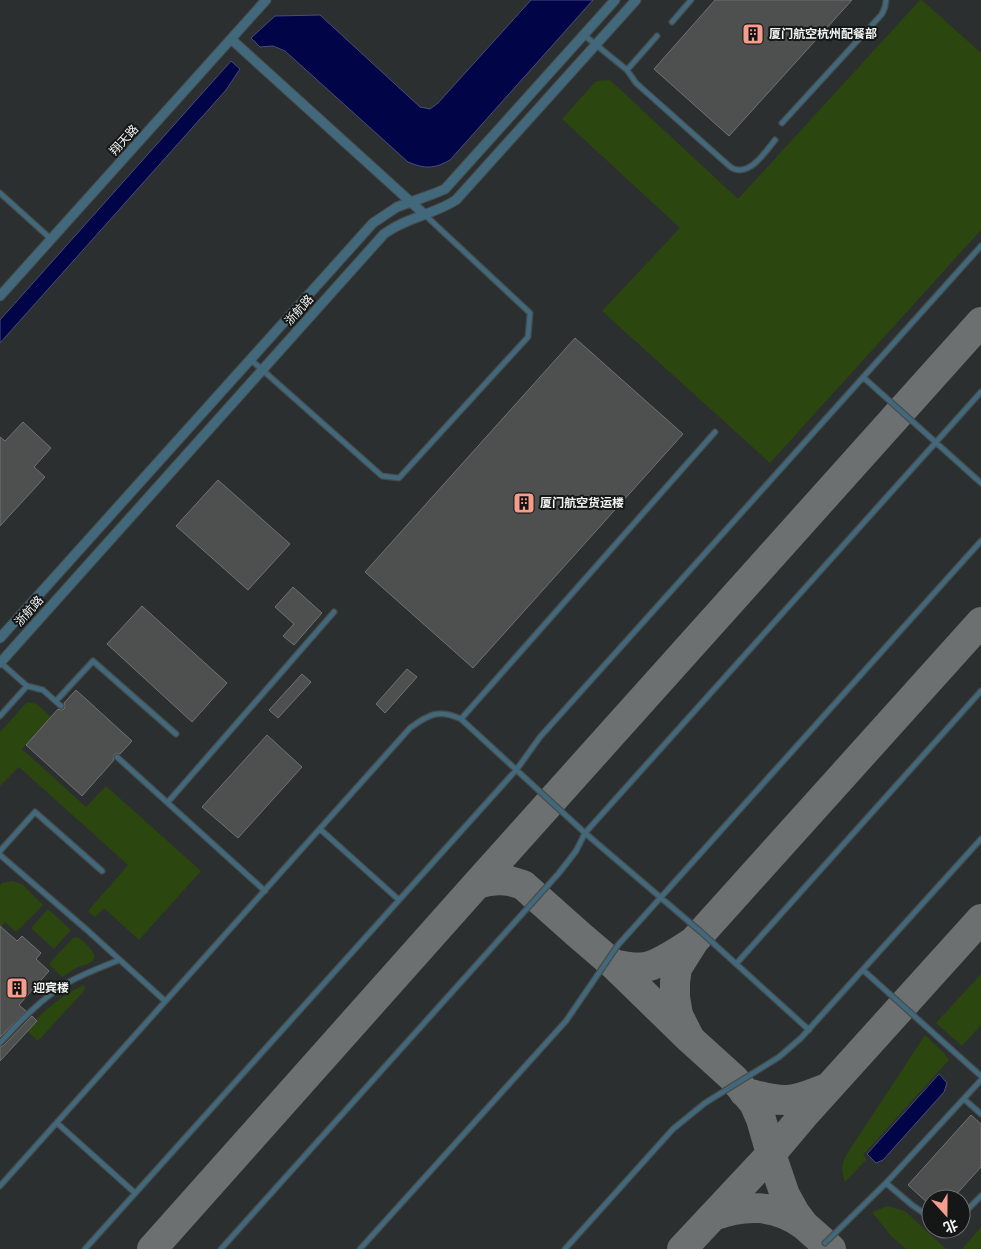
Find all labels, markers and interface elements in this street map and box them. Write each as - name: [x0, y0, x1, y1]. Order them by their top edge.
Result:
- building icon: 厦门航空杭州配餐部: [741, 22, 765, 46]
- place label: 厦门航空杭州配餐部: [769, 26, 877, 41]
- street label: 翔天路: [106, 121, 141, 158]
- street label: 浙航路: [281, 291, 316, 328]
- building icon: 厦门航空货运楼: [512, 491, 536, 515]
- place label: 厦门航空货运楼: [540, 495, 624, 510]
- street label: 浙航路: [11, 592, 46, 629]
- building icon: 迎宾楼: [5, 976, 29, 1000]
- place label: 迎宾楼: [33, 980, 69, 995]
- north arrow: [921, 1189, 971, 1239]
- text: 北: [941, 1215, 960, 1237]

